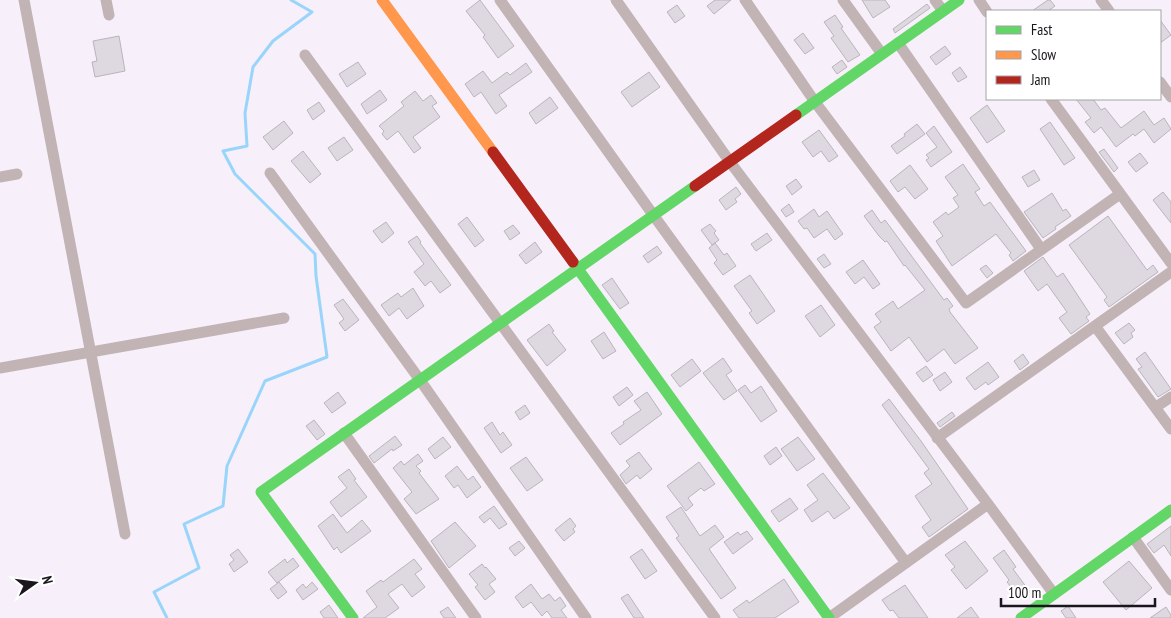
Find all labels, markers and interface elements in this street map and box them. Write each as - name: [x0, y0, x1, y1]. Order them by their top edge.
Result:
- legend: [986, 10, 1161, 100]
- text: Fast: [1031, 20, 1052, 39]
- text: Slow: [1031, 45, 1056, 64]
- text: Jam: [1030, 70, 1050, 89]
- north arrow: [10, 558, 60, 608]
- text: N: [38, 574, 57, 586]
- scale bar: [1001, 576, 1155, 608]
- text: 100 m: [1008, 583, 1041, 602]

